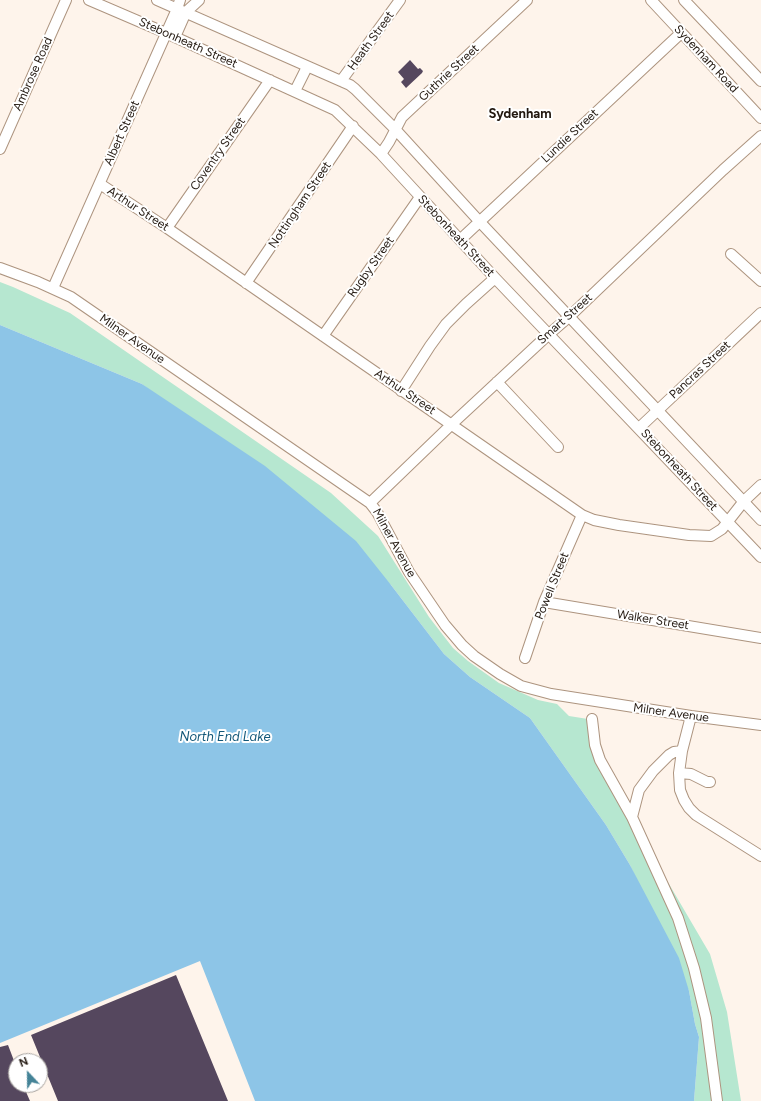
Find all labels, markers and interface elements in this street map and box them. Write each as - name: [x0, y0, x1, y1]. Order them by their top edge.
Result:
- street label: Heath Street: [345, 9, 397, 73]
- street label: Stebonheath Street: [137, 15, 239, 71]
- street label: Sydenham Road: [671, 22, 741, 96]
- street label: Ambrose Road: [10, 35, 56, 113]
- street label: Guthrie Street: [416, 41, 482, 105]
- street label: Albert Street: [101, 98, 143, 168]
- district label: Sydenham: [488, 106, 552, 122]
- street label: Lundie Street: [539, 106, 601, 166]
- street label: Coventry Street: [187, 115, 249, 193]
- street label: Nottingham Street: [266, 159, 334, 251]
- street label: Arthur Street: [104, 184, 172, 234]
- street label: Stebonheath Street: [414, 192, 498, 280]
- street label: Rugby Street: [345, 234, 397, 300]
- street label: Smart Street: [535, 291, 595, 347]
- street label: Milner Avenue: [97, 311, 167, 367]
- street label: Pancras Street: [666, 338, 734, 402]
- street label: Arthur Street: [372, 366, 438, 418]
- street label: Stebonheath Street: [637, 426, 721, 514]
- street label: Milner Avenue: [369, 506, 419, 580]
- street label: Powell Street: [532, 550, 572, 622]
- street label: Walker Street: [616, 607, 690, 633]
- street label: Milner Avenue: [632, 701, 710, 725]
- water label: North End Lake: [180, 729, 270, 745]
- north arrow: [8, 1053, 48, 1093]
- text: N: [17, 1055, 30, 1070]

